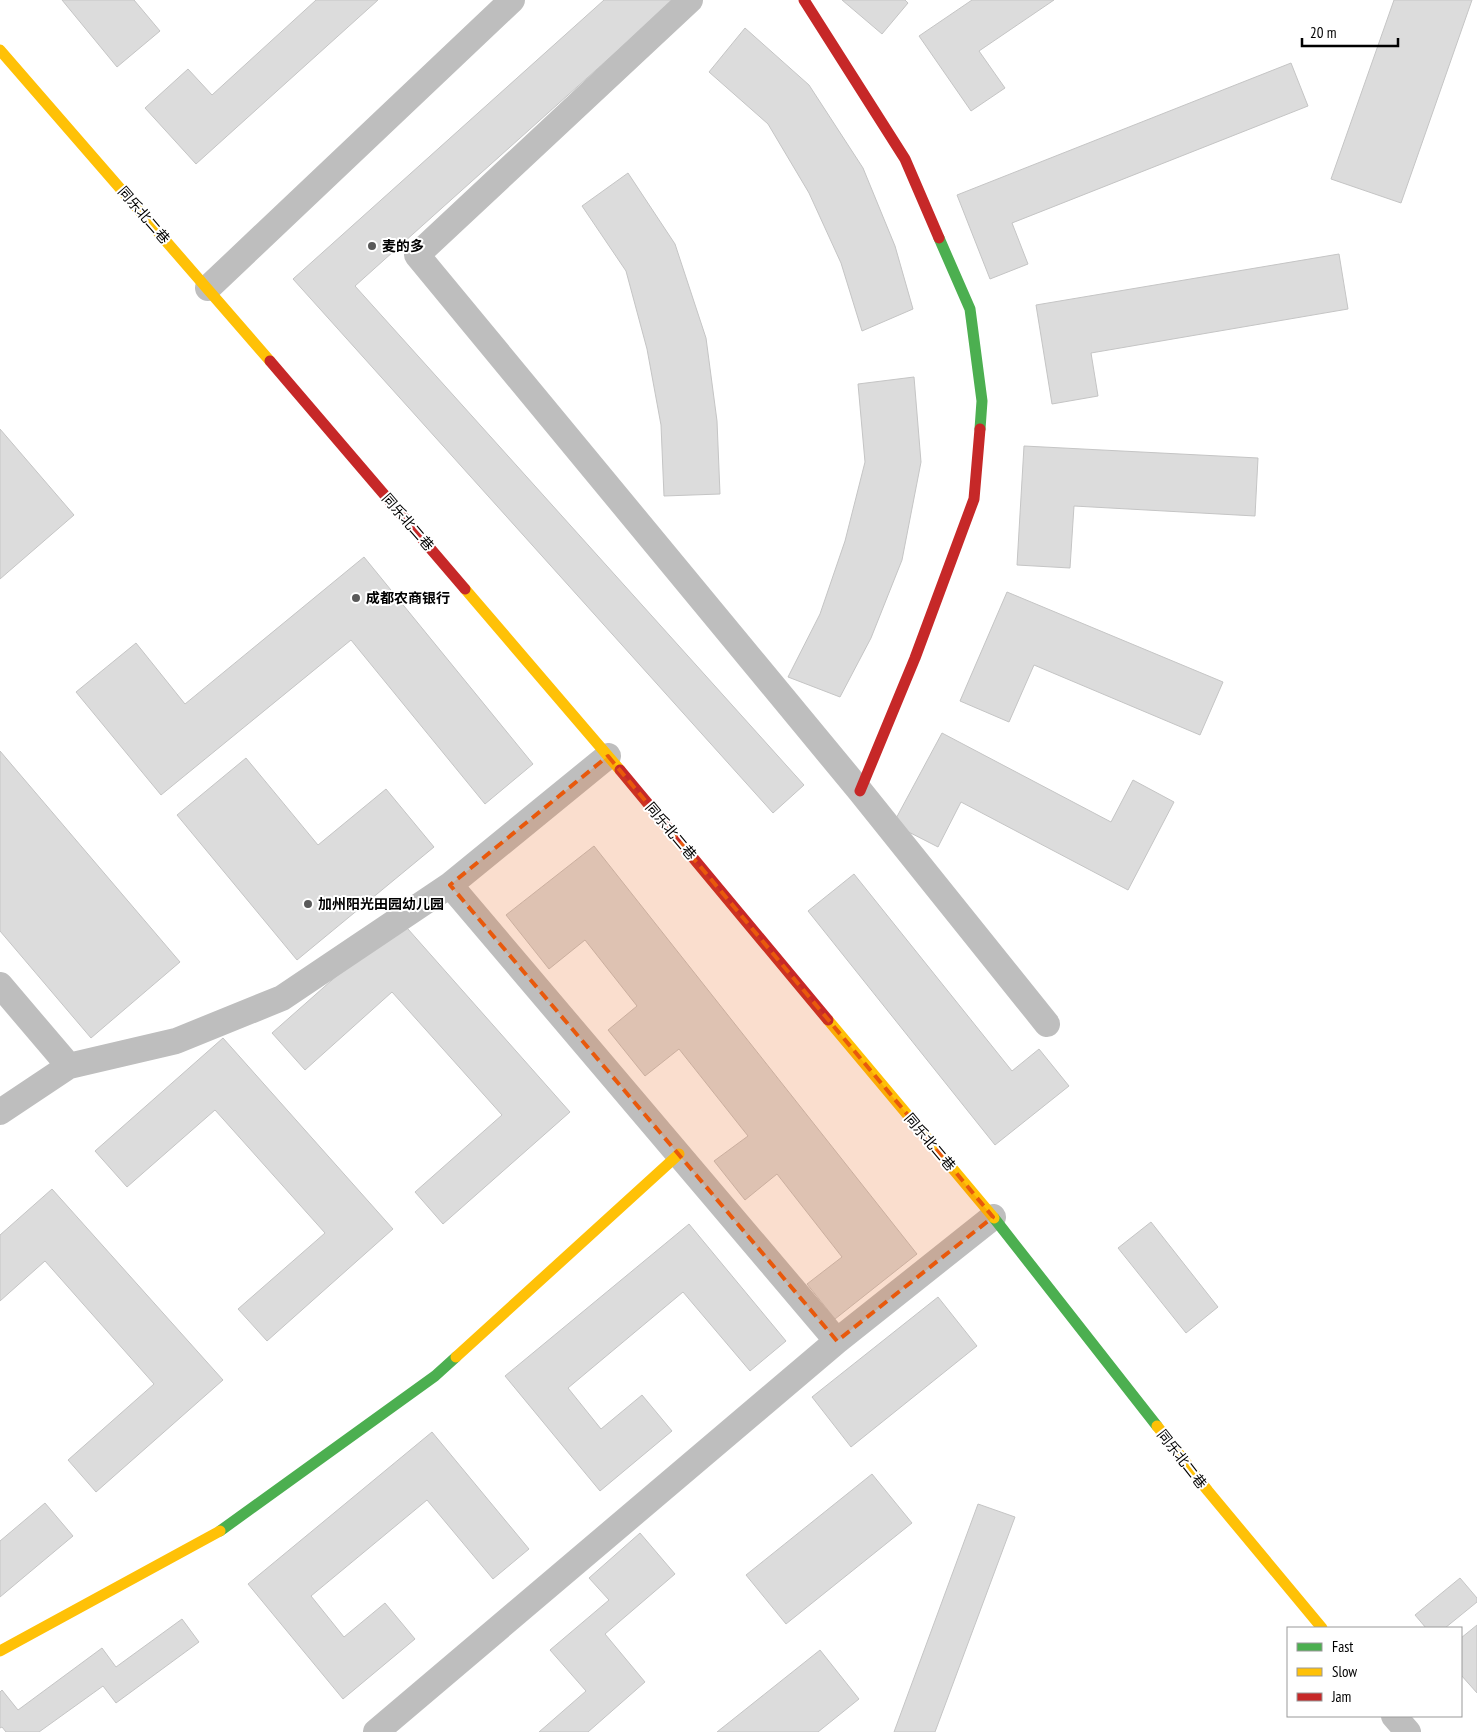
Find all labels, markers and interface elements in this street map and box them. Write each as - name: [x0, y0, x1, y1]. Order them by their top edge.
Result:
- scale bar: [1302, 15, 1398, 47]
- text: 20 m: [1310, 23, 1336, 42]
- street label: 同乐北二巷: [114, 183, 174, 247]
- place label: 麦的多: [382, 237, 424, 255]
- marker: 麦的多: [366, 240, 378, 252]
- street label: 同乐北二巷: [378, 490, 438, 554]
- place label: 成都农商银行: [366, 589, 450, 607]
- marker: 成都农商银行: [350, 592, 362, 604]
- street label: 同乐北二巷: [642, 798, 700, 864]
- place label: 加州阳光田园幼儿园: [318, 895, 444, 913]
- marker: 加州阳光田园幼儿园: [302, 898, 314, 910]
- street label: 同乐北二巷: [901, 1109, 959, 1175]
- street label: 同乐北二巷: [1153, 1426, 1211, 1492]
- legend: [1287, 1627, 1462, 1717]
- text: Fast: [1332, 1637, 1353, 1656]
- text: Slow: [1332, 1662, 1357, 1681]
- text: Jam: [1331, 1687, 1351, 1706]

